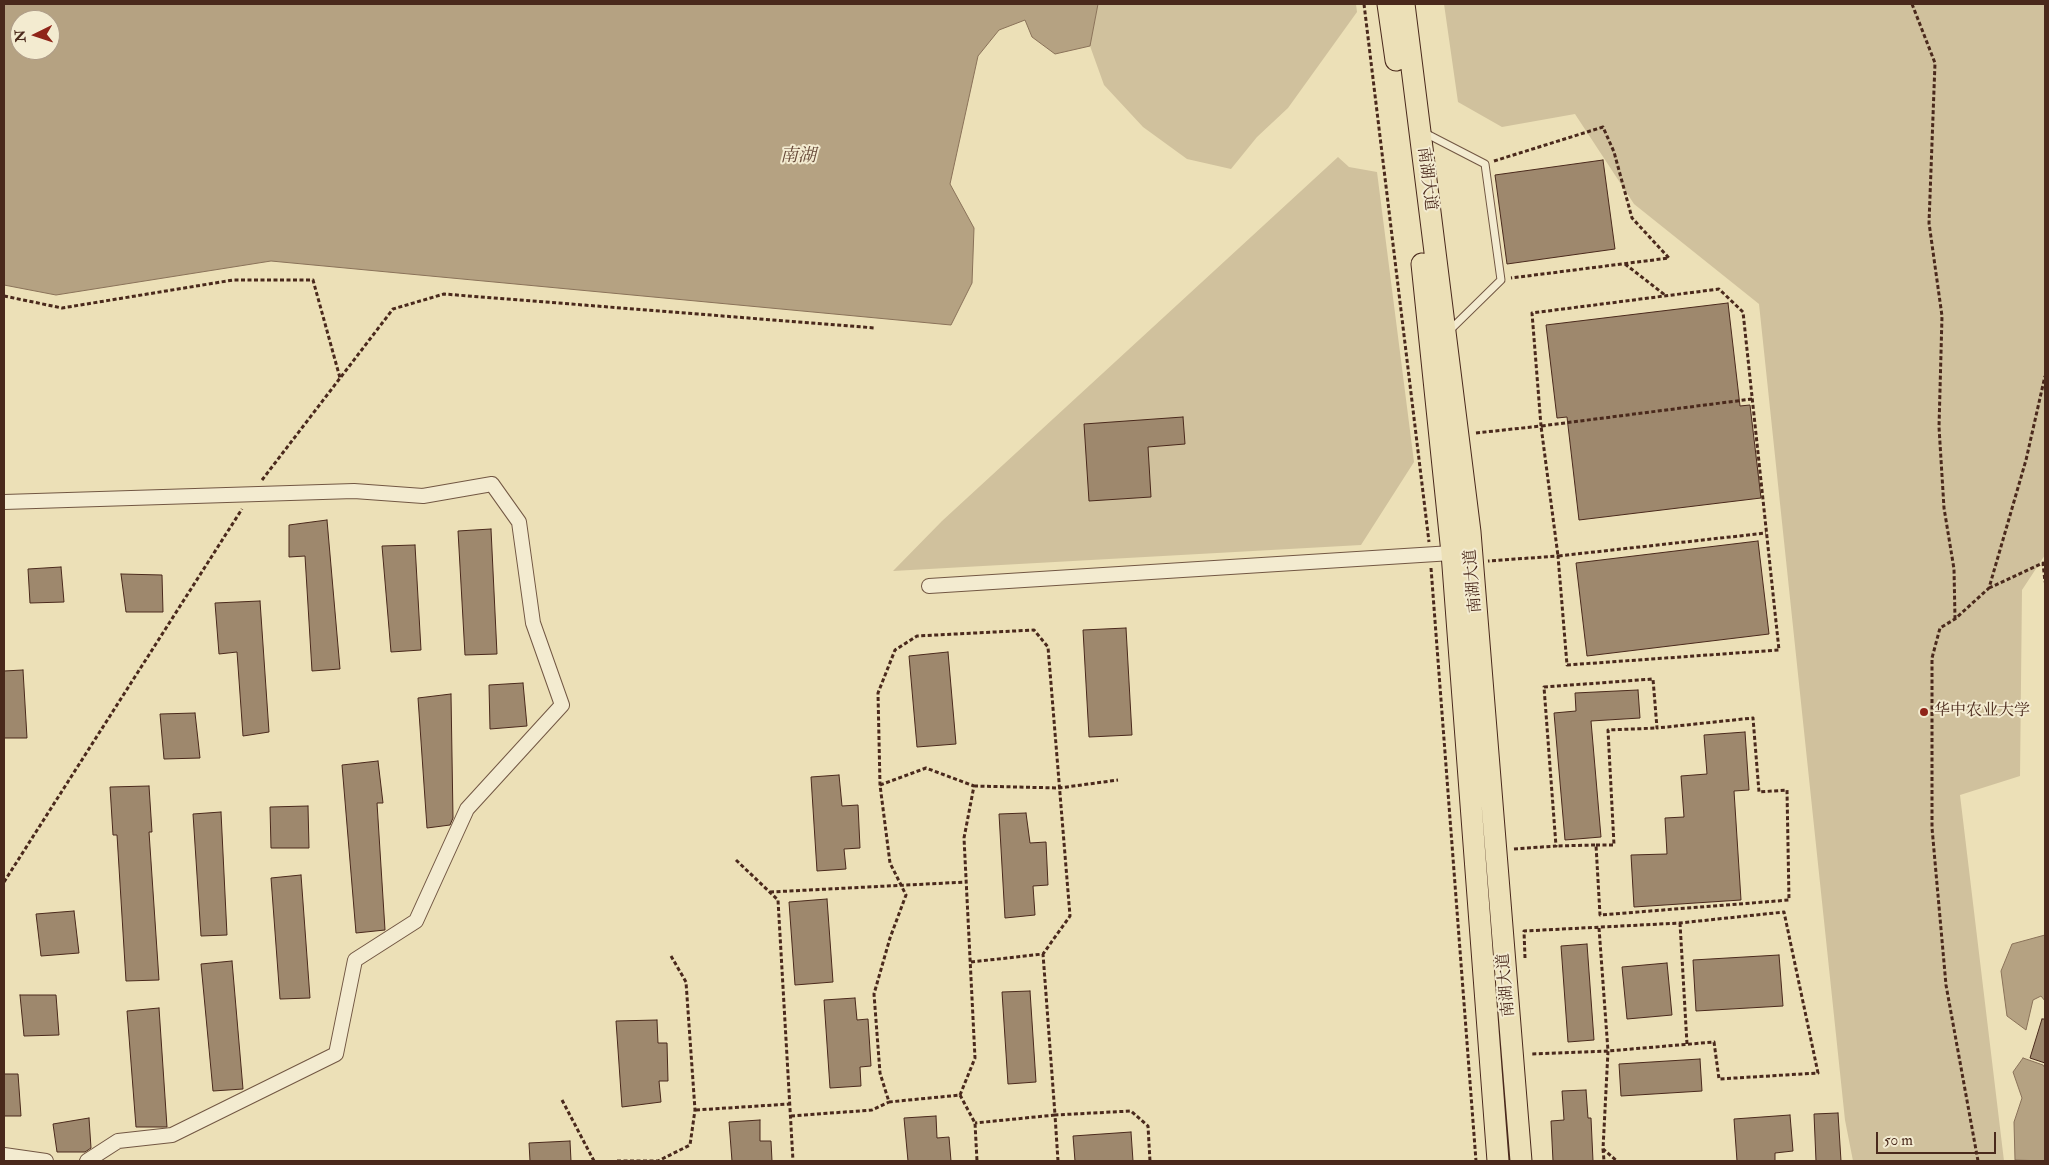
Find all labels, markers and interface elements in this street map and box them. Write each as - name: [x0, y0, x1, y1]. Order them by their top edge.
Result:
- north arrow: [10, 10, 60, 60]
- text: N: [12, 29, 29, 43]
- water label: 南湖: [780, 146, 816, 168]
- street label: 南湖大道: [1413, 146, 1439, 212]
- street label: 南湖大道: [1462, 548, 1486, 614]
- place label: 华中农业大学: [1934, 702, 2030, 722]
- marker: 华中农业大学: [1918, 706, 1930, 718]
- street label: 南湖大道: [1495, 952, 1519, 1018]
- scale bar: [1879, 1122, 1999, 1154]
- text: 50 m: [1884, 1131, 1913, 1150]

